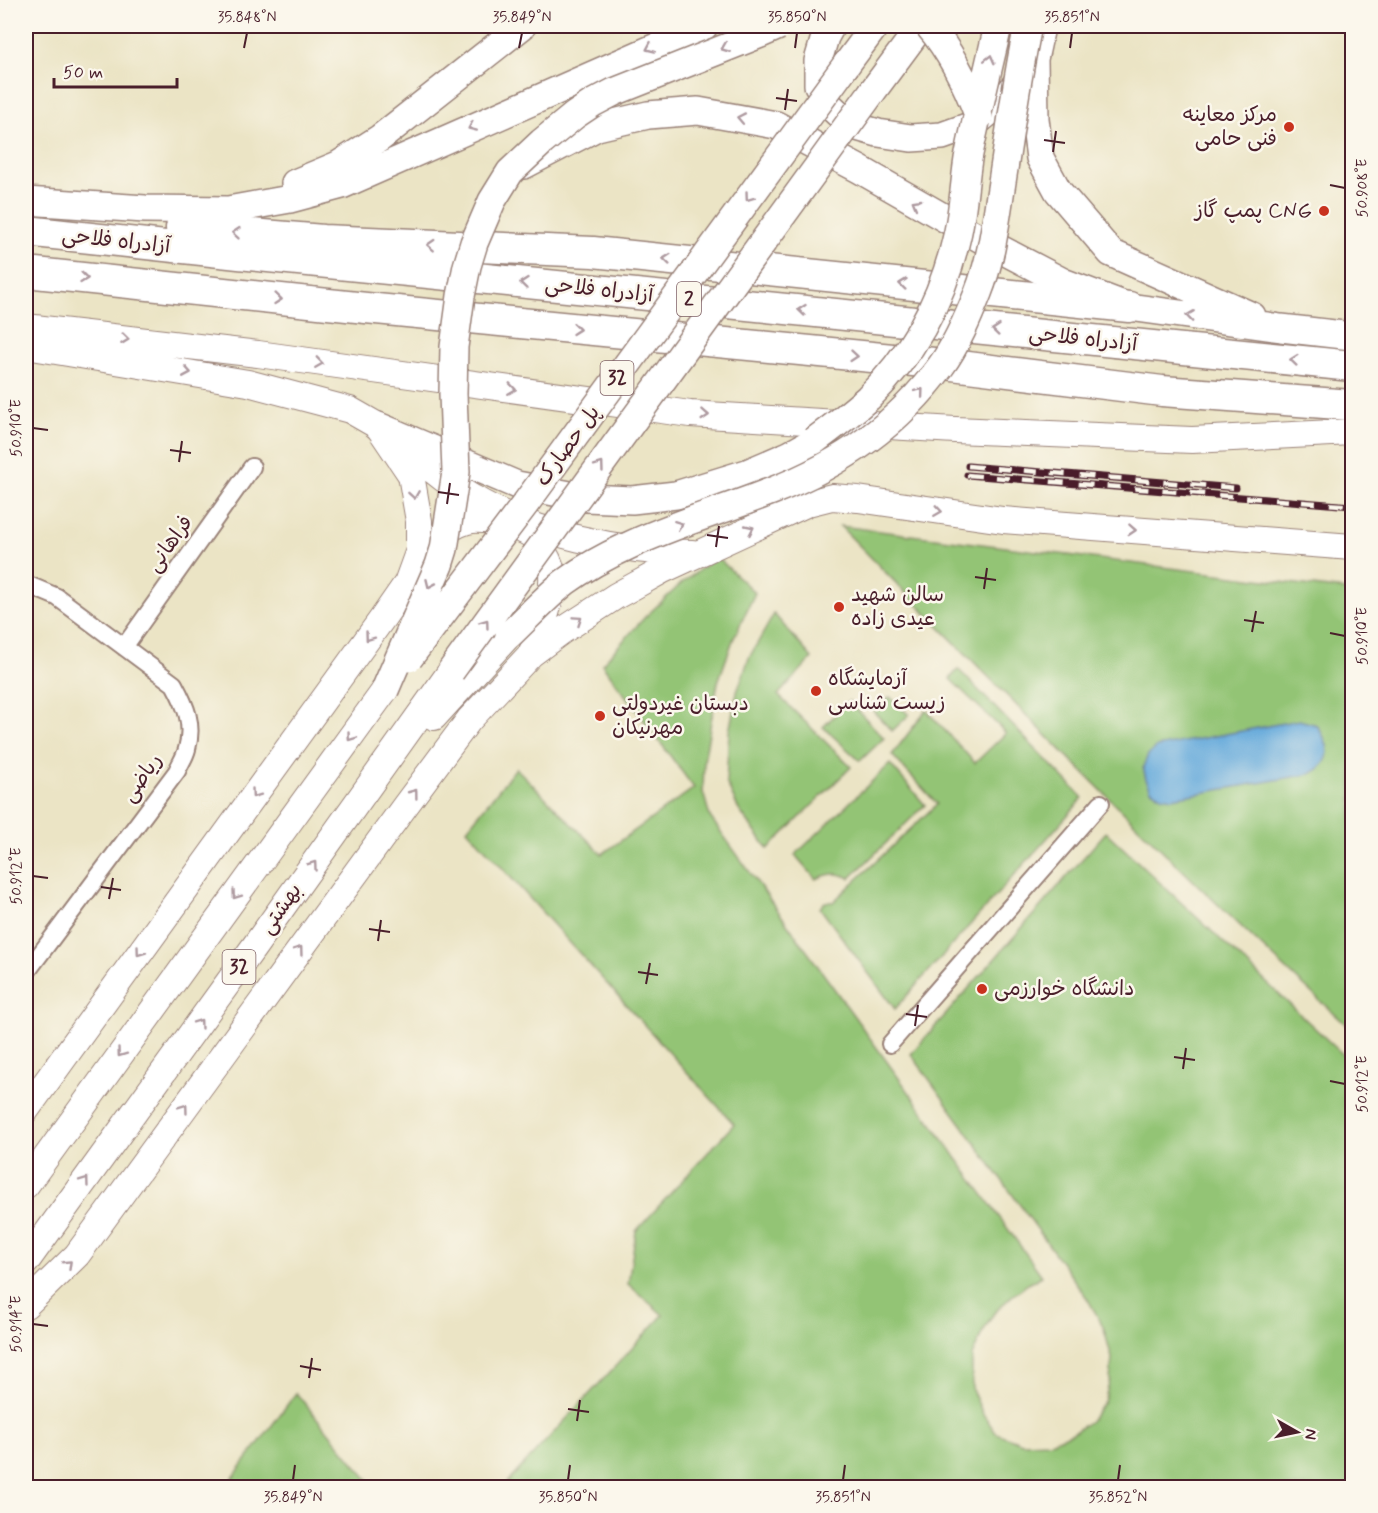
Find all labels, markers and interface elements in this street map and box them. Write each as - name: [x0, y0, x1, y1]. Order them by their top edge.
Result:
- text: 35.848°N: [217, 8, 277, 28]
- text: 35.849°N: [493, 8, 551, 28]
- text: 35.850°N: [768, 8, 826, 28]
- text: 35.851°N: [1044, 8, 1100, 28]
- one-way arrow: [646, 41, 657, 53]
- one-way arrow: [720, 41, 731, 53]
- scale bar: [54, 51, 177, 89]
- one-way arrow: [983, 54, 996, 64]
- text: 50 m: [63, 61, 103, 85]
- place label: مرکز معاینه فنی حامی: [1183, 101, 1277, 153]
- one-way arrow: [737, 112, 747, 125]
- one-way arrow: [468, 120, 479, 132]
- marker: مرکز معاینه فنی حامی: [1282, 120, 1296, 134]
- text: 50.908°E: [1353, 158, 1373, 217]
- one-way arrow: [746, 190, 757, 201]
- place label: پمپ گاز CNG: [1193, 197, 1312, 225]
- one-way arrow: [911, 198, 922, 210]
- marker: پمپ گاز CNG: [1317, 204, 1331, 218]
- street label: آزادراه فلاحی: [60, 221, 172, 261]
- one-way arrow: [232, 226, 241, 239]
- one-way arrow: [427, 238, 436, 251]
- one-way arrow: [663, 254, 672, 266]
- street label: آزادراه فلاحی: [543, 270, 655, 310]
- one-way arrow: [79, 271, 88, 284]
- one-way arrow: [520, 277, 529, 290]
- one-way arrow: [899, 278, 908, 291]
- road number: 2: [677, 282, 701, 316]
- one-way arrow: [273, 292, 282, 305]
- one-way arrow: [797, 304, 806, 317]
- one-way arrow: [1186, 310, 1195, 322]
- street label: آزادراه فلاحی: [1027, 319, 1139, 359]
- one-way arrow: [571, 322, 581, 335]
- one-way arrow: [991, 324, 1000, 337]
- one-way arrow: [121, 332, 130, 345]
- one-way arrow: [849, 349, 858, 362]
- one-way arrow: [1290, 354, 1299, 367]
- one-way arrow: [314, 356, 323, 368]
- road number: 32: [600, 361, 634, 395]
- one-way arrow: [182, 366, 192, 378]
- one-way arrow: [507, 383, 517, 395]
- one-way arrow: [913, 388, 924, 399]
- text: 50.910°E: [7, 399, 27, 457]
- street label: پل حصارک: [529, 400, 607, 492]
- one-way arrow: [701, 408, 710, 421]
- one-way arrow: [593, 461, 604, 472]
- one-way arrow: [408, 490, 420, 500]
- one-way arrow: [933, 504, 943, 516]
- street label: فراهانی: [140, 510, 200, 578]
- one-way arrow: [673, 519, 684, 532]
- one-way arrow: [1127, 523, 1137, 536]
- one-way arrow: [744, 525, 755, 537]
- one-way arrow: [425, 578, 437, 589]
- place label: سالن شهید عیدی زاده: [851, 581, 944, 633]
- marker: سالن شهید عیدی زاده: [832, 600, 846, 614]
- text: 50.910°E: [1353, 607, 1373, 665]
- one-way arrow: [571, 616, 582, 627]
- one-way arrow: [478, 619, 489, 630]
- one-way arrow: [365, 630, 376, 641]
- place label: آزمایشگاه زیست شناسی: [828, 665, 945, 717]
- marker: آزمایشگاه زیست شناسی: [809, 684, 823, 698]
- place label: دبستان غیردولتی مهرنیکان: [612, 690, 749, 742]
- marker: دبستان غیردولتی مهرنیکان: [593, 709, 607, 723]
- one-way arrow: [347, 731, 358, 742]
- street label: ریاضی: [115, 748, 169, 808]
- one-way arrow: [251, 788, 262, 799]
- one-way arrow: [407, 789, 418, 800]
- text: 50.912°E: [7, 847, 27, 905]
- one-way arrow: [306, 860, 317, 871]
- street label: بهشتى: [253, 878, 309, 940]
- one-way arrow: [232, 888, 243, 899]
- one-way arrow: [136, 946, 147, 957]
- one-way arrow: [292, 946, 303, 957]
- road number: 32: [222, 950, 256, 984]
- place label: دانشگاه خوارزمی: [994, 975, 1134, 1003]
- marker: دانشگاه خوارزمی: [975, 982, 989, 996]
- one-way arrow: [192, 1019, 203, 1030]
- one-way arrow: [118, 1046, 129, 1057]
- text: 50.912°E: [1353, 1055, 1373, 1113]
- one-way arrow: [177, 1103, 188, 1114]
- one-way arrow: [78, 1177, 89, 1188]
- one-way arrow: [61, 1260, 71, 1271]
- text: 50.914°E: [7, 1295, 27, 1353]
- north arrow: [1267, 1402, 1327, 1462]
- text: N: [1299, 1427, 1322, 1441]
- text: 35.849°N: [264, 1488, 322, 1508]
- text: 35.850°N: [539, 1488, 597, 1508]
- text: 35.851°N: [815, 1488, 871, 1508]
- text: 35.852°N: [1089, 1488, 1147, 1508]

